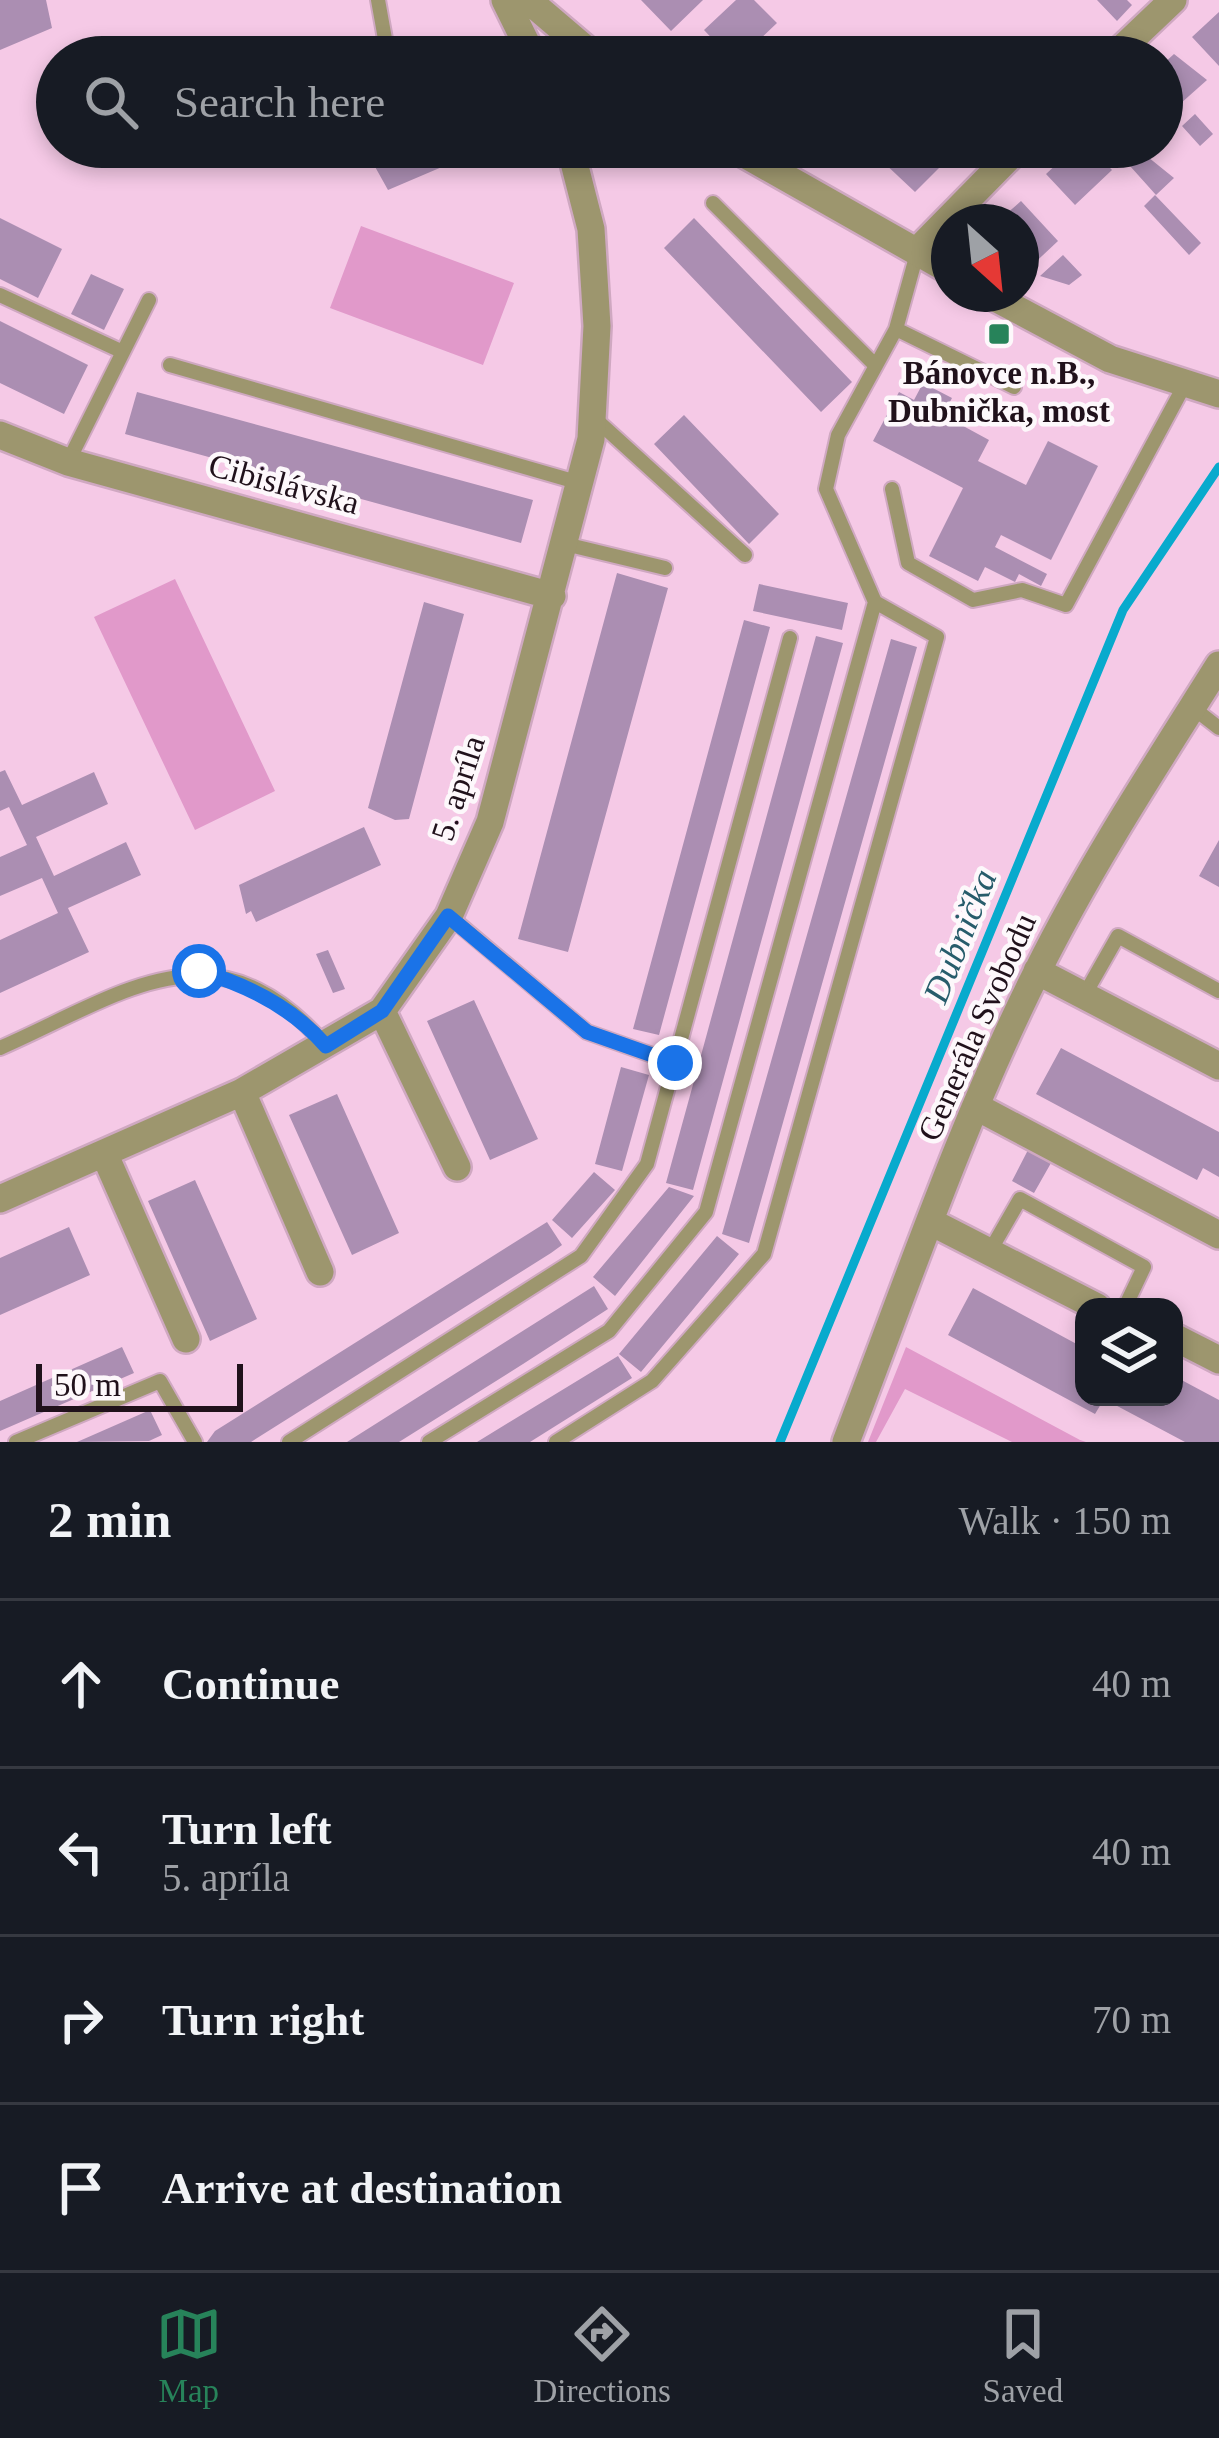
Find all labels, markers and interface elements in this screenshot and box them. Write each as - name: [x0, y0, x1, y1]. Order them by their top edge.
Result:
- search box: [36, 36, 1183, 168]
- icon: search: [78, 69, 144, 135]
- text: Search here: [174, 77, 385, 127]
- north arrow: [931, 204, 1039, 312]
- marker: Bánovce n.B., Dubnička, most: [986, 321, 1012, 347]
- place label: Bánovce n.B., Dubnička, most: [888, 355, 1110, 429]
- street label: Cibislávska: [205, 447, 363, 521]
- street label: 5. apríla: [424, 731, 492, 845]
- water label: Dubnička: [915, 864, 1005, 1009]
- street label: Generála Svobodu: [911, 908, 1043, 1146]
- route start: [172, 944, 226, 998]
- route end: [648, 1036, 702, 1090]
- map controls: [1075, 1298, 1183, 1406]
- button: layers: [1075, 1298, 1183, 1406]
- scale bar: [36, 1358, 243, 1411]
- text: 50 m: [54, 1367, 121, 1403]
- text: 2 min: [48, 1492, 171, 1548]
- text: Walk · 150 m: [959, 1499, 1171, 1542]
- icon: ahead: [48, 1651, 114, 1717]
- text: Continue: [162, 1659, 340, 1709]
- text: 40 m: [1092, 1662, 1171, 1705]
- text: Turn left: [162, 1804, 332, 1854]
- icon: left: [48, 1819, 114, 1885]
- text: 40 m: [1092, 1830, 1171, 1873]
- text: 5. apríla: [162, 1856, 290, 1899]
- icon: right: [48, 1987, 114, 2053]
- text: Turn right: [162, 1995, 364, 2045]
- text: 70 m: [1092, 1998, 1171, 2041]
- icon: arrive: [48, 2155, 114, 2221]
- text: Arrive at destination: [162, 2163, 562, 2213]
- tab: Map: [156, 2301, 222, 2410]
- tab: Directions: [533, 2301, 671, 2410]
- tab: Saved: [983, 2301, 1063, 2410]

